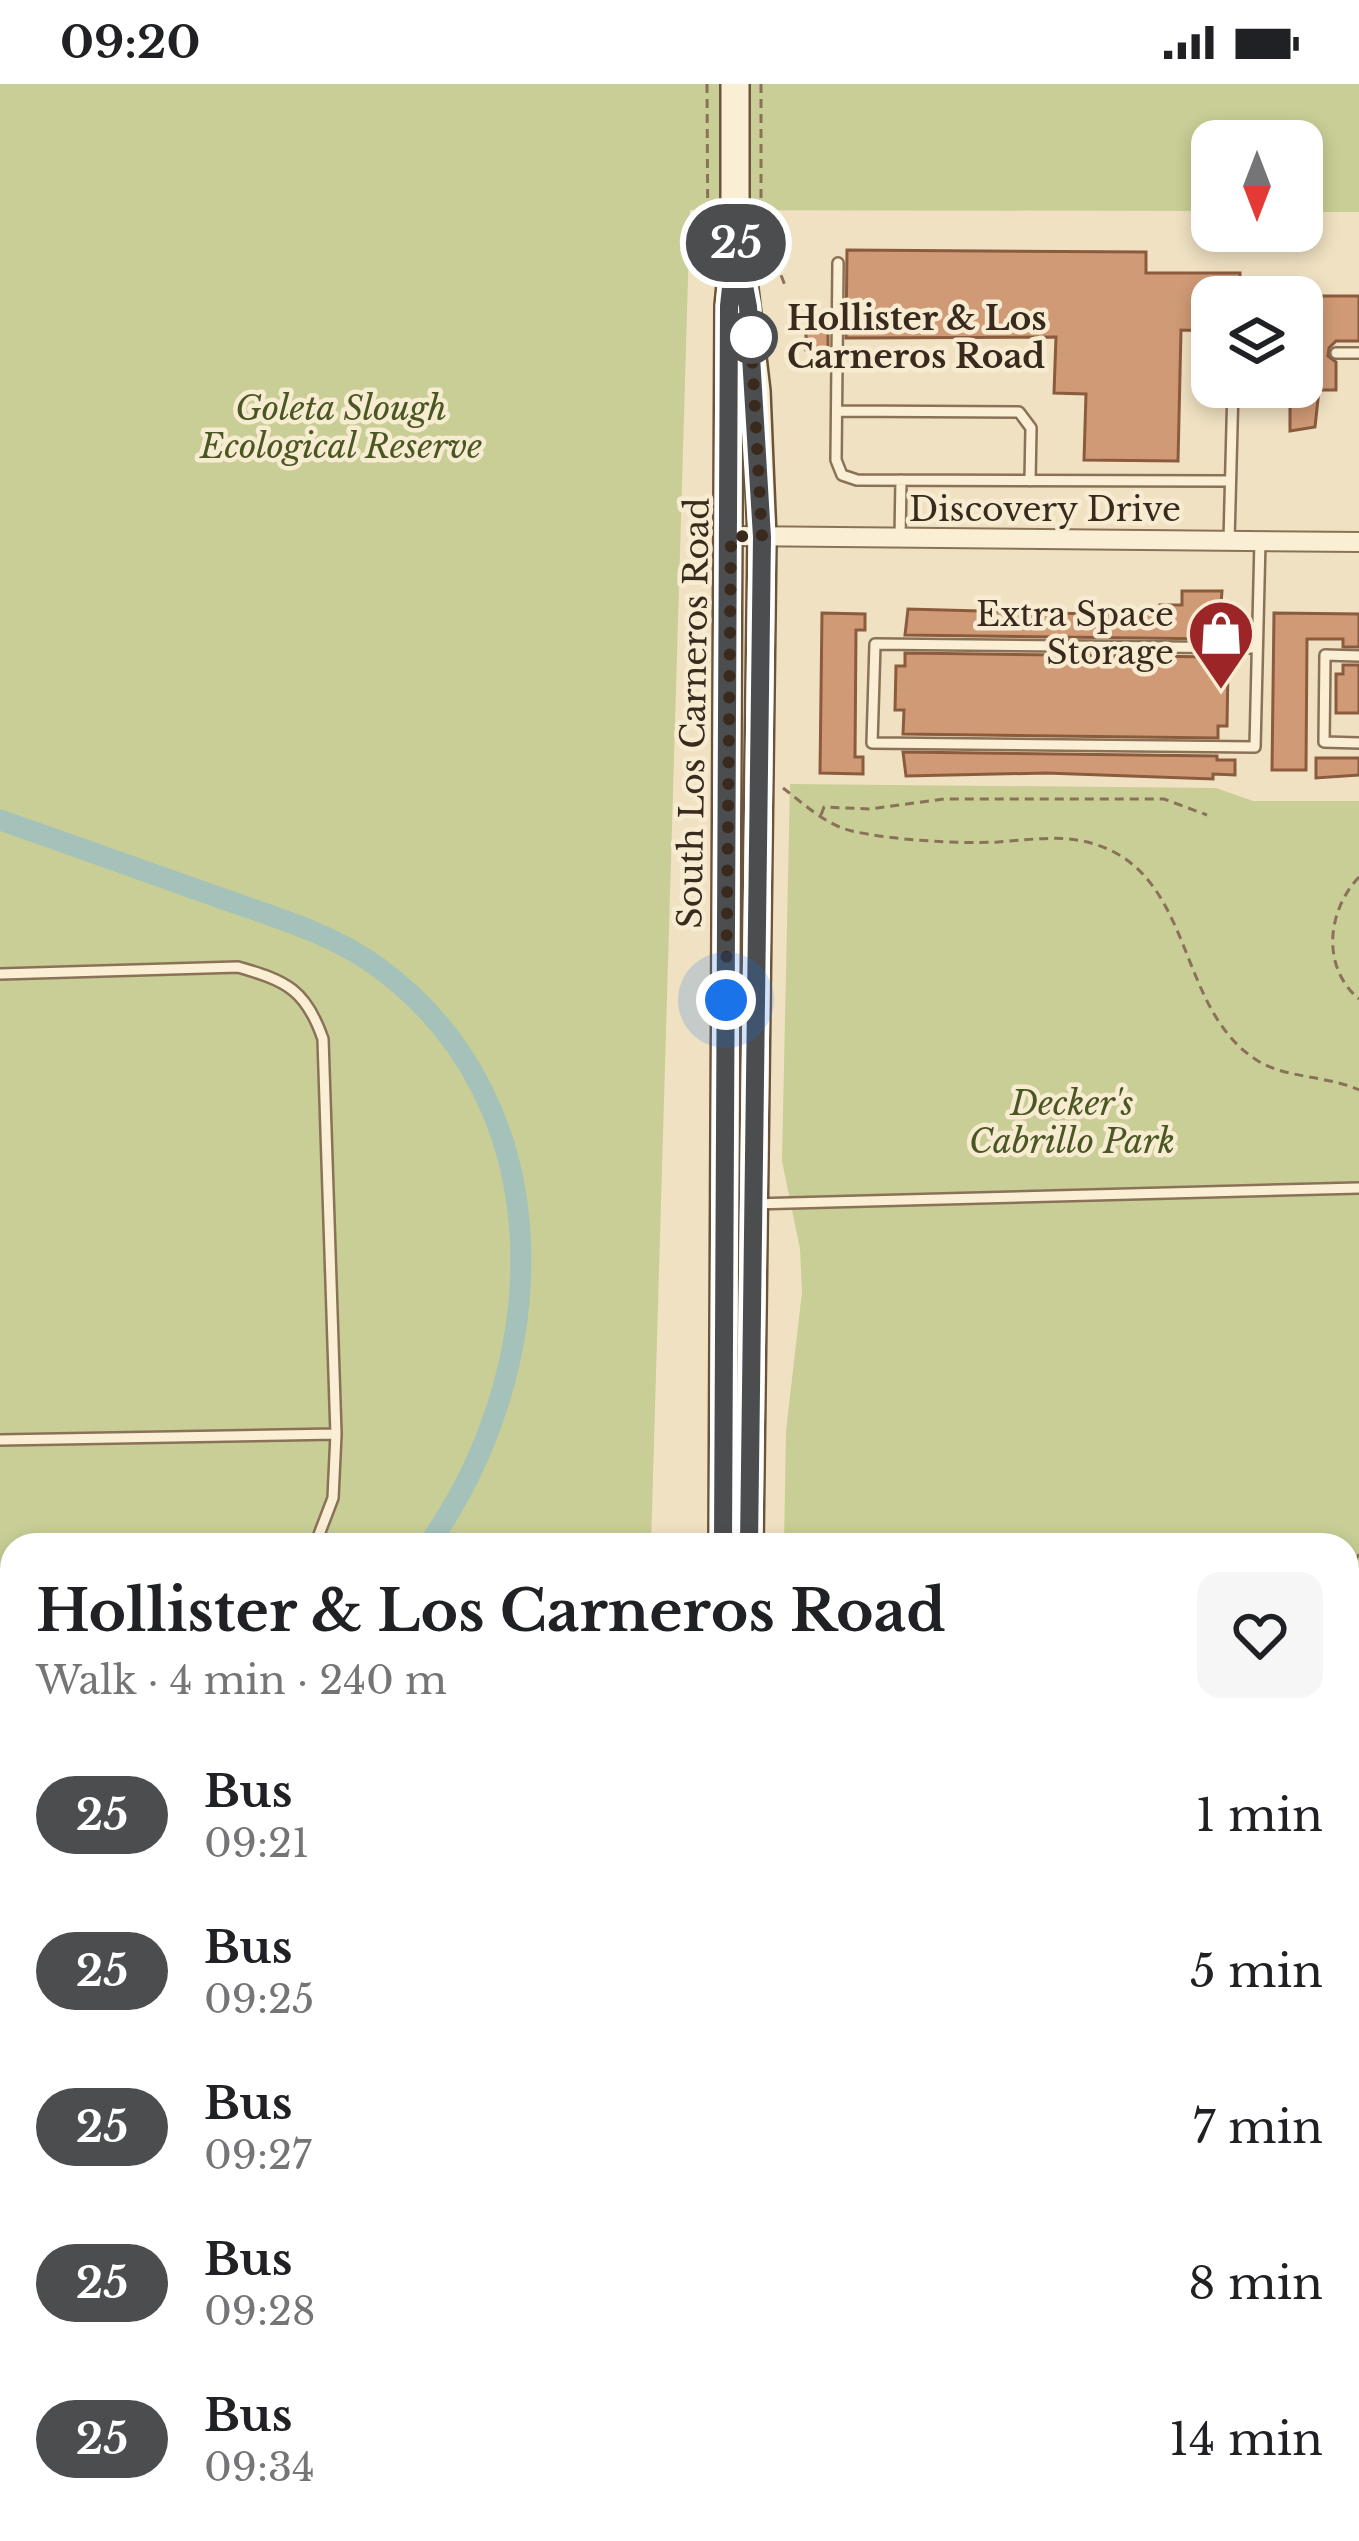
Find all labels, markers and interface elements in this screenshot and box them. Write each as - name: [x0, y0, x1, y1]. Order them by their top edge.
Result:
- text: 09:20: [60, 14, 200, 70]
- north arrow: [1191, 120, 1323, 252]
- map controls: [1191, 120, 1323, 408]
- line badge: 25: [682, 204, 790, 282]
- text: 25: [710, 217, 762, 269]
- button: layers: [1191, 276, 1323, 408]
- place label: Hollister & Los Carneros Road: [787, 298, 1047, 377]
- marker: Hollister & Los Carneros Road: [726, 312, 776, 362]
- park label: Goleta Slough Ecological Reserve: [199, 388, 482, 467]
- street label: Discovery Drive: [909, 489, 1181, 530]
- street label: South Los Carneros Road: [669, 497, 718, 929]
- place label: Extra Space Storage: [976, 594, 1174, 673]
- shop icon: Extra Space Storage: [1186, 598, 1256, 692]
- your location: [696, 970, 756, 1030]
- park label: Decker's Cabrillo Park: [969, 1083, 1175, 1162]
- button: heart: [1197, 1572, 1323, 1698]
- text: Hollister & Los Carneros Road: [36, 1576, 946, 1646]
- text: Walk · 4 min · 240 m: [36, 1656, 447, 1705]
- text: Bus: [204, 1763, 292, 1819]
- text: 1 min: [1195, 1787, 1323, 1843]
- text: 25: [76, 1789, 128, 1841]
- text: 09:21: [204, 1819, 309, 1868]
- text: Bus: [204, 1919, 292, 1975]
- text: 5 min: [1190, 1943, 1323, 1999]
- text: 25: [76, 1945, 128, 1997]
- text: 09:25: [204, 1975, 314, 2024]
- text: Bus: [204, 2075, 292, 2131]
- text: 7 min: [1193, 2099, 1323, 2155]
- text: 25: [76, 2101, 128, 2153]
- text: 09:27: [204, 2131, 312, 2180]
- text: Bus: [204, 2231, 292, 2287]
- text: 8 min: [1188, 2255, 1323, 2311]
- text: 25: [76, 2257, 128, 2309]
- text: 09:28: [204, 2287, 316, 2336]
- text: Bus: [204, 2387, 292, 2443]
- text: 14 min: [1169, 2411, 1323, 2467]
- text: 25: [76, 2413, 128, 2465]
- text: 09:34: [204, 2443, 315, 2492]

